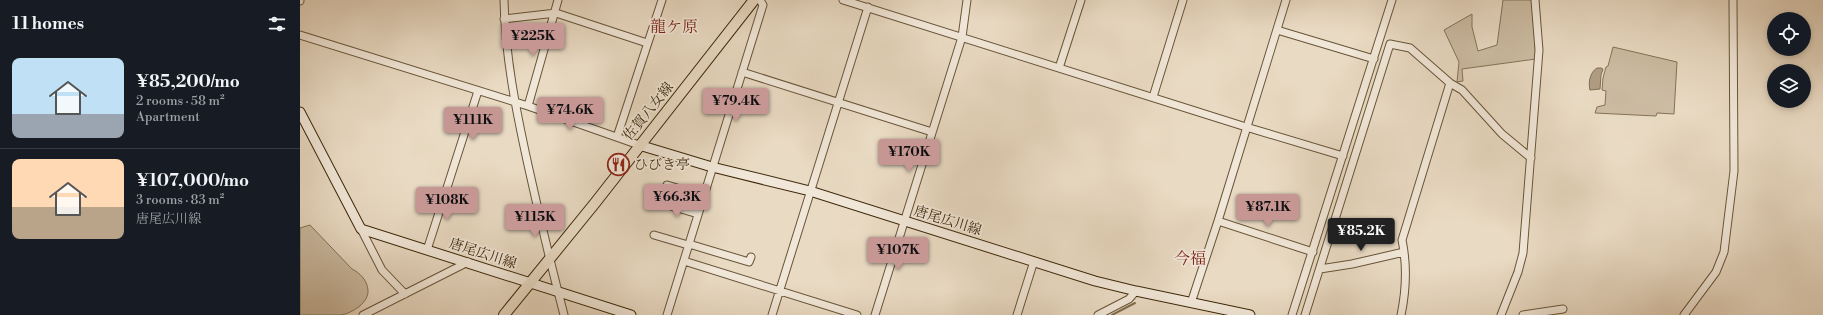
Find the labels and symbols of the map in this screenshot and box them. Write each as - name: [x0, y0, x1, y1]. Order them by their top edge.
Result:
- district label: 龍ケ原: [650, 17, 698, 37]
- pin: ¥225K: [505, 23, 561, 57]
- street label: 佐賀八女線: [620, 79, 678, 144]
- pin: ¥79.4K: [703, 88, 769, 122]
- pin: ¥74.6K: [537, 97, 603, 131]
- pin: ¥111K: [445, 107, 501, 141]
- pin: ¥170K: [881, 139, 937, 173]
- restaurant icon: ひびき亭: [605, 151, 631, 177]
- place label: ひびき亭: [634, 156, 690, 174]
- pin: ¥66.3K: [644, 184, 710, 218]
- pin: ¥108K: [419, 187, 475, 221]
- pin: ¥87.1K: [1235, 194, 1301, 228]
- street label: 唐尾広川線: [912, 202, 984, 240]
- pin: ¥115K: [507, 204, 563, 238]
- pin: ¥85.2K: [1328, 218, 1394, 252]
- street label: 唐尾広川線: [447, 235, 519, 273]
- pin: ¥107K: [870, 237, 926, 271]
- district label: 今福: [1174, 249, 1206, 269]

